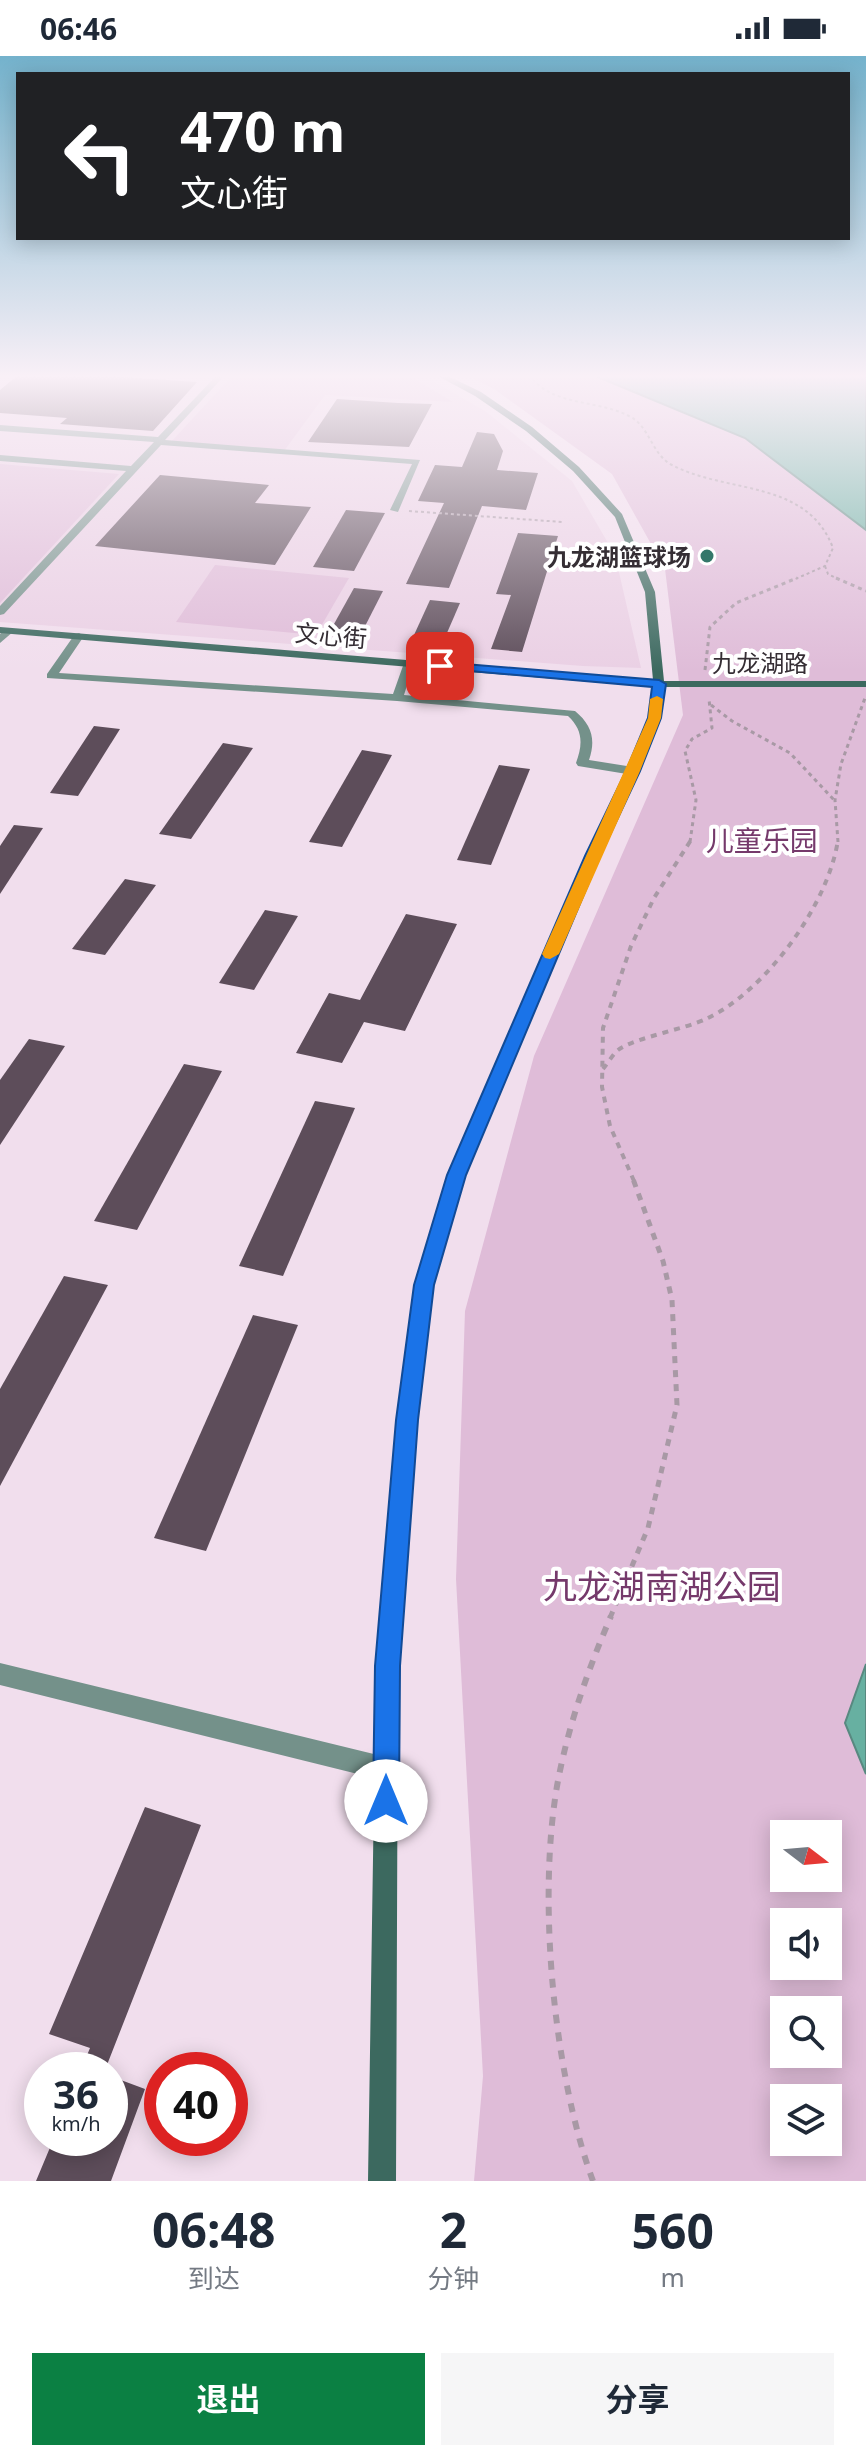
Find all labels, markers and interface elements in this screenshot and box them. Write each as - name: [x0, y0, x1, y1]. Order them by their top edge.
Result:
- text: 06:46: [40, 8, 117, 49]
- text: 470 m: [180, 92, 345, 168]
- icon: left: [48, 104, 152, 208]
- text: 文心街: [180, 168, 288, 217]
- place label: 九龙湖篮球场: [547, 540, 691, 573]
- marker: 九龙湖篮球场: [698, 547, 716, 565]
- street label: 文心街: [294, 615, 368, 655]
- pin: [406, 632, 474, 700]
- icon: arrive: [418, 644, 462, 688]
- street label: 九龙湖路: [712, 646, 808, 679]
- park label: 儿童乐园: [706, 821, 818, 859]
- park label: 九龙湖南湖公园: [543, 1563, 781, 1609]
- position arrow: [344, 1759, 428, 1843]
- north arrow: [770, 1820, 842, 1892]
- map controls: [770, 1820, 842, 2156]
- button: sound: [770, 1908, 842, 1980]
- button: search: [770, 1996, 842, 2068]
- speed limit sign: 40: [144, 2052, 248, 2156]
- text: 36: [53, 2066, 99, 2121]
- button: layers: [770, 2084, 842, 2156]
- text: km/h: [51, 2110, 101, 2137]
- text: 06:48: [152, 2197, 275, 2262]
- text: 2: [440, 2197, 467, 2262]
- text: 560: [632, 2198, 714, 2263]
- text: m: [661, 2259, 685, 2295]
- text: 到达: [188, 2260, 240, 2296]
- text: 分钟: [427, 2260, 479, 2296]
- button: 退出: [32, 2353, 425, 2445]
- button: 分享: [441, 2353, 834, 2445]

